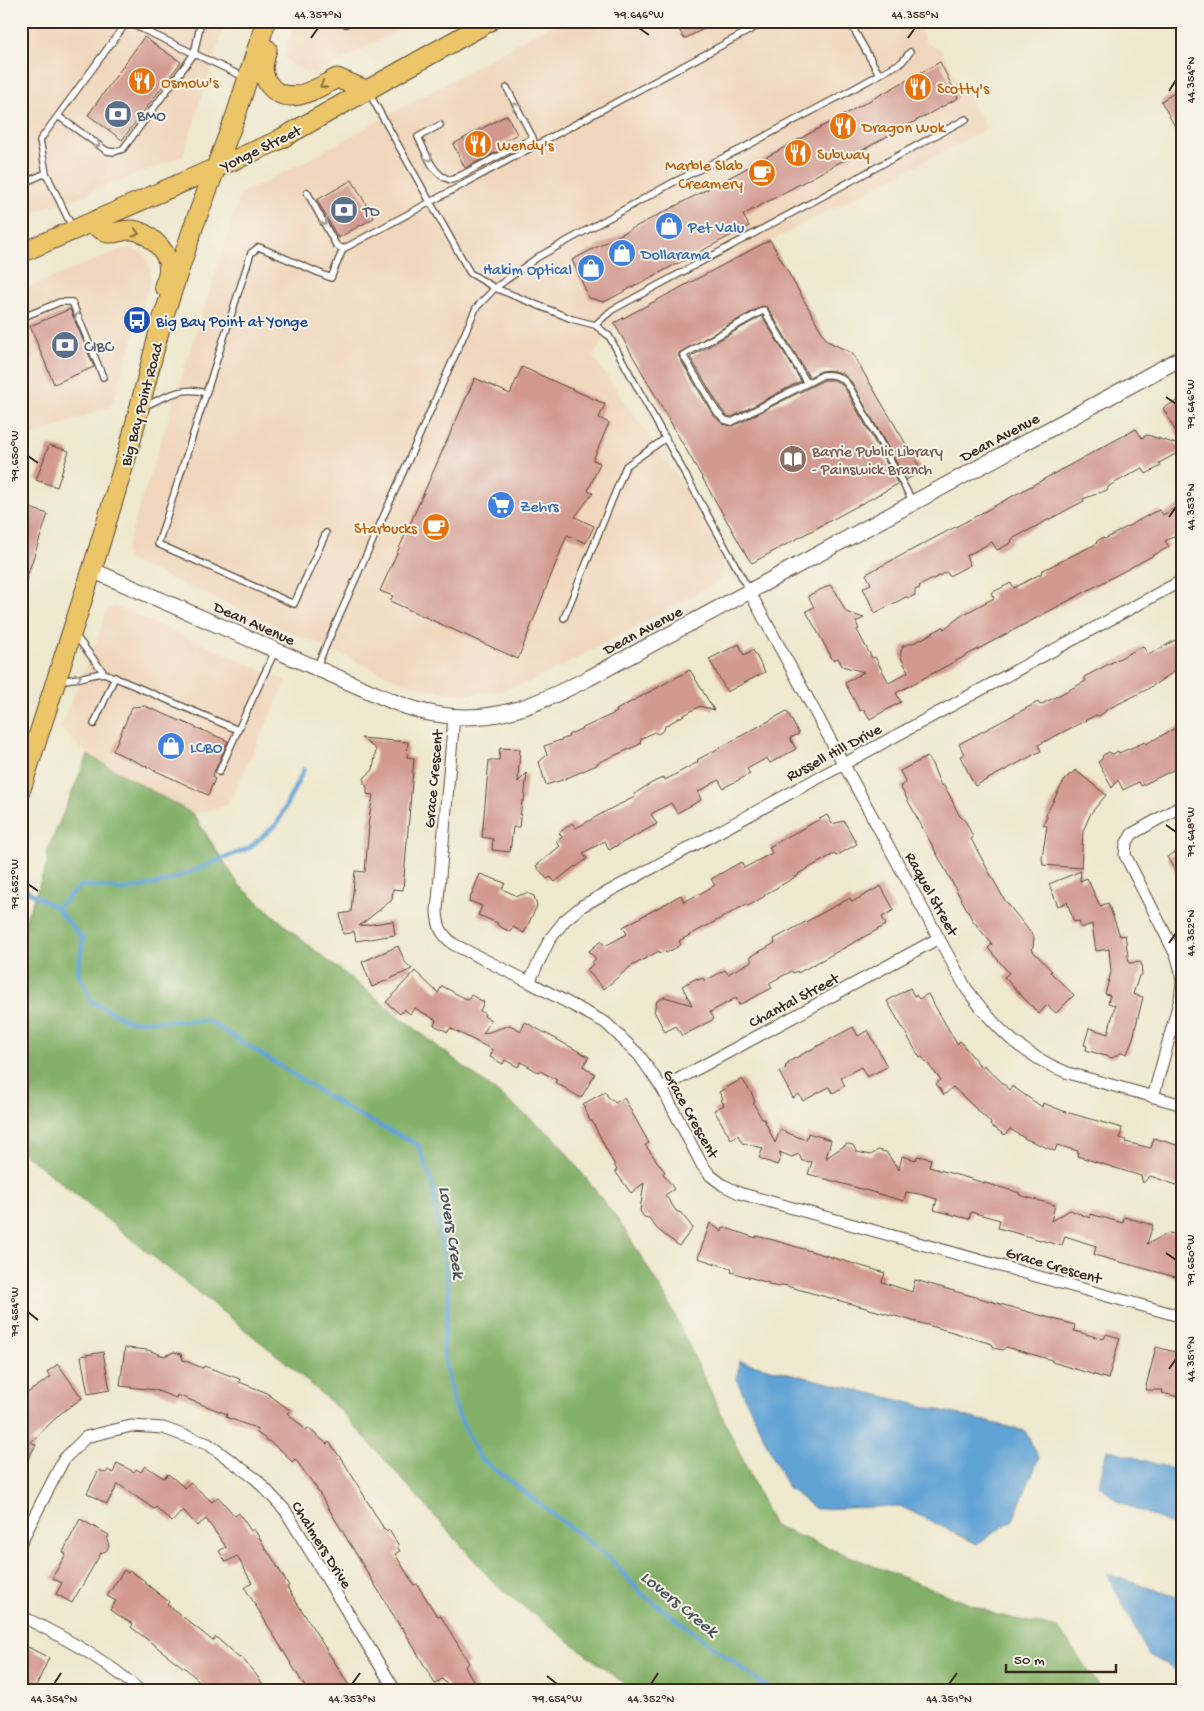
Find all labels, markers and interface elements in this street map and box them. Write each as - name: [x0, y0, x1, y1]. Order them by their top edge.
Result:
- text: 44.357°N: [294, 9, 342, 23]
- text: 79.646°W: [613, 9, 664, 23]
- text: 44.355°N: [891, 9, 939, 23]
- text: 44.354°N: [1185, 57, 1199, 103]
- restaurant icon: Osmow's: [127, 66, 157, 96]
- restaurant icon: Scotty's: [903, 72, 933, 102]
- place label: Osmow's: [161, 75, 220, 94]
- one-way arrow: [319, 79, 328, 89]
- place label: Scotty's: [937, 81, 990, 100]
- bank icon: BMO: [103, 99, 133, 129]
- one-way arrow: [512, 102, 522, 111]
- place label: BMO: [136, 108, 166, 127]
- restaurant icon: Dragon Wok: [828, 111, 858, 141]
- place label: Dragon Wok: [861, 120, 947, 139]
- street label: Yonge Street: [216, 122, 306, 179]
- restaurant icon: Wendy's: [463, 129, 493, 159]
- one-way arrow: [92, 138, 101, 148]
- place label: Wendy's: [497, 138, 555, 157]
- restaurant icon: Subway: [783, 138, 813, 168]
- place label: Subway: [817, 147, 870, 166]
- one-way arrow: [423, 153, 433, 162]
- place label: Marble Slab Creamery: [665, 158, 744, 195]
- cafe icon: Marble Slab Creamery: [747, 158, 777, 188]
- bank icon: TD: [329, 195, 359, 225]
- place label: TD: [362, 204, 380, 223]
- shop icon: Pet Valu: [654, 211, 684, 241]
- one-way arrow: [318, 217, 328, 226]
- place label: Pet Valu: [687, 220, 745, 239]
- one-way arrow: [132, 227, 140, 237]
- shop icon: Dollarama: [607, 238, 637, 268]
- place label: Dollarama: [640, 247, 712, 266]
- shop icon: Hakim Optical: [576, 253, 606, 283]
- place label: Hakim Optical: [483, 262, 572, 281]
- bus stop icon: Big Bay Point at Yonge: [122, 305, 152, 335]
- one-way arrow: [73, 312, 84, 321]
- place label: Big Bay Point at Yonge: [155, 314, 308, 333]
- bank icon: CIBC: [50, 330, 80, 360]
- place label: CIBC: [84, 339, 115, 358]
- street label: Big Bay Point Road: [118, 340, 169, 470]
- text: 79.646°W: [1185, 379, 1199, 430]
- street label: Dean Avenue: [957, 410, 1044, 468]
- text: 79.650°W: [9, 431, 23, 482]
- library icon: Barrie Public Library - Painswick Branch: [778, 444, 808, 474]
- place label: Barrie Public Library - Painswick Branch: [811, 444, 943, 481]
- text: 44.353°N: [1185, 483, 1199, 531]
- supermarket icon: Zehrs: [486, 490, 516, 520]
- place label: Zehrs: [520, 499, 560, 518]
- cafe icon: Starbucks: [421, 512, 451, 542]
- place label: Starbucks: [354, 521, 418, 540]
- street label: Dean Avenue: [209, 598, 298, 652]
- street label: Dean Avenue: [600, 603, 687, 661]
- one-way arrow: [73, 672, 82, 683]
- street label: Russell Hill Drive: [784, 721, 886, 787]
- street label: Grace Crescent: [422, 728, 449, 829]
- shop icon: LCBO: [156, 731, 186, 761]
- place label: LCBO: [190, 740, 223, 759]
- text: 79.648°W: [1185, 807, 1199, 858]
- street label: Raquel Street: [899, 850, 961, 941]
- text: 79.652°W: [9, 859, 23, 910]
- text: 44.352°N: [1185, 909, 1199, 956]
- street label: Chantal Street: [746, 970, 844, 1034]
- street label: Grace Crescent: [657, 1067, 722, 1164]
- water label: Lovers Creek: [433, 1185, 468, 1282]
- text: 79.650°W: [1185, 1235, 1199, 1286]
- street label: Grace Crescent: [1003, 1245, 1104, 1290]
- text: 79.654°W: [9, 1287, 23, 1338]
- text: 44.351°N: [1185, 1336, 1199, 1382]
- street label: Chalmers Drive: [286, 1499, 355, 1594]
- water label: Lovers Creek: [636, 1567, 723, 1644]
- scale bar: [1006, 1641, 1116, 1673]
- text: 50 m: [1014, 1652, 1045, 1670]
- text: 44.354°N: [31, 1693, 77, 1707]
- text: 44.353°N: [328, 1693, 376, 1707]
- text: 79.654°W: [531, 1693, 582, 1707]
- text: 44.352°N: [628, 1693, 675, 1707]
- text: 44.351°N: [926, 1693, 972, 1707]

